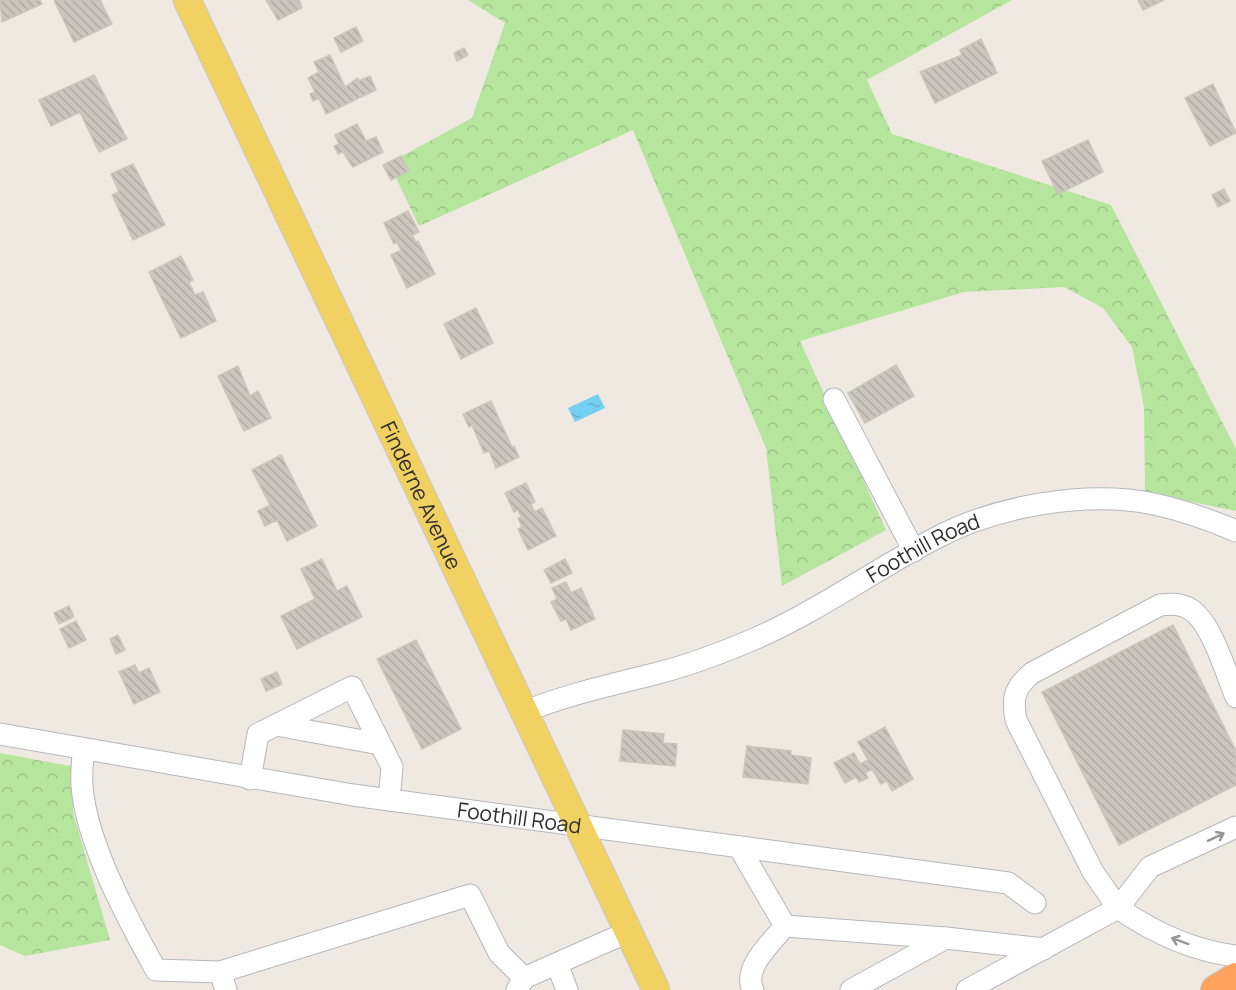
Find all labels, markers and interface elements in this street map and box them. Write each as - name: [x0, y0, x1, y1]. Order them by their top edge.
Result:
- street label: Finderne Avenue: [374, 416, 469, 574]
- street label: Foothill Road: [861, 506, 983, 589]
- street label: Foothill Road: [456, 795, 583, 840]
- one-way arrow: [1206, 830, 1224, 842]
- one-way arrow: [1171, 935, 1190, 946]

